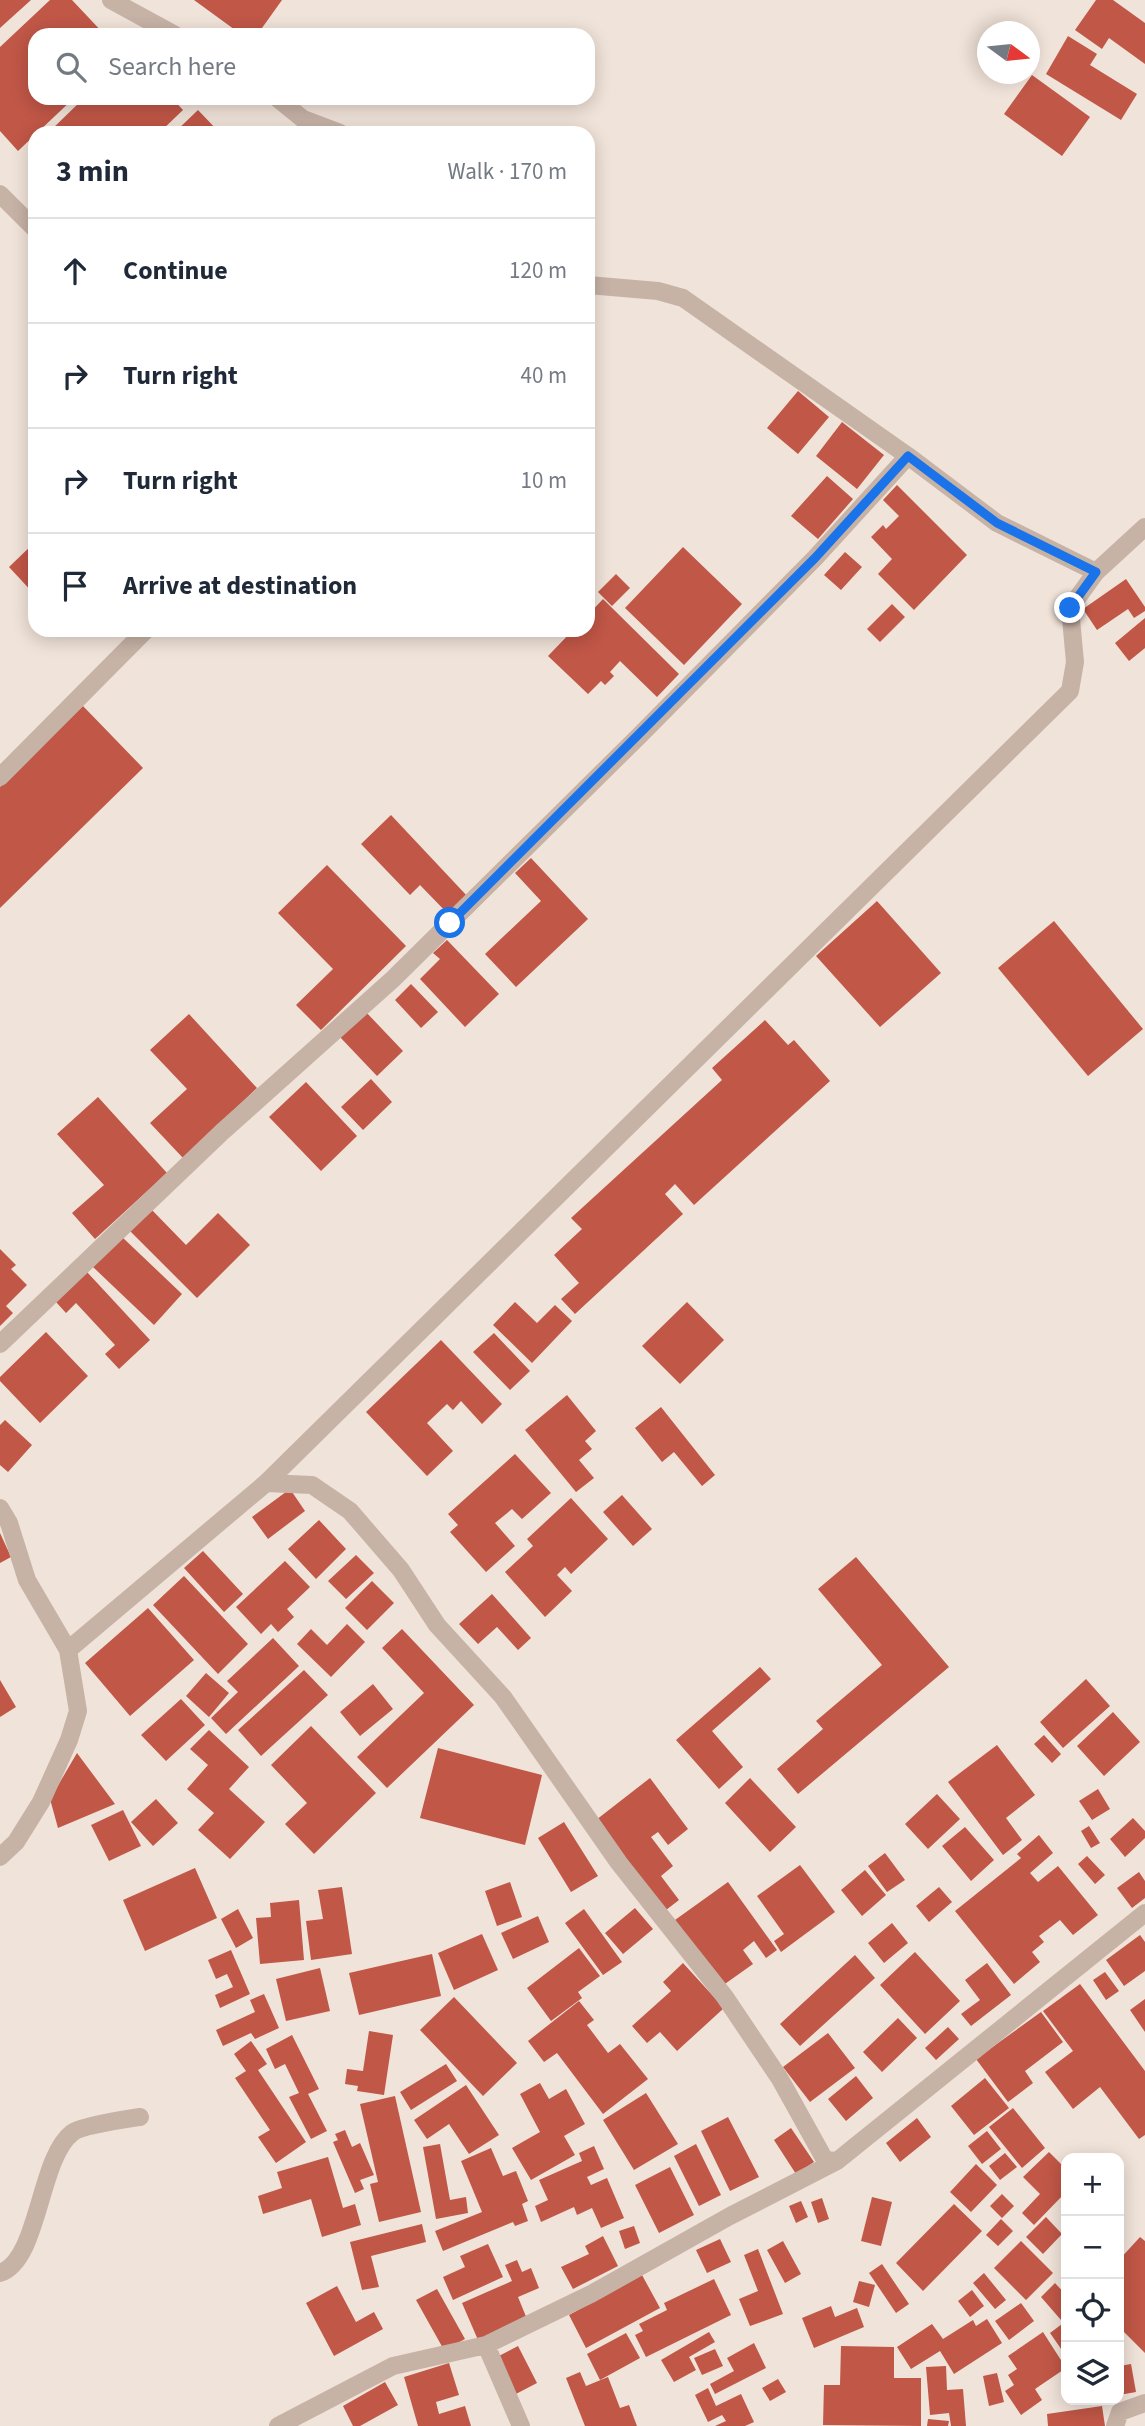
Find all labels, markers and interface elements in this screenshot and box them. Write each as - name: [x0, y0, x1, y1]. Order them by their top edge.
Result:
- north arrow: [977, 21, 1040, 84]
- search box: [28, 28, 595, 105]
- icon: search: [52, 48, 90, 86]
- text: Search here: [108, 48, 236, 85]
- text: 3 min: [56, 150, 129, 193]
- text: Walk · 170 m: [448, 155, 567, 188]
- icon: ahead: [56, 252, 94, 290]
- text: Continue: [123, 252, 228, 289]
- text: 120 m: [509, 254, 567, 287]
- icon: right: [56, 357, 94, 395]
- text: Turn right: [123, 357, 238, 394]
- text: 40 m: [520, 359, 567, 392]
- icon: right: [56, 462, 94, 500]
- text: Turn right: [123, 462, 238, 499]
- text: 10 m: [520, 464, 567, 497]
- icon: arrive: [56, 567, 94, 605]
- text: Arrive at destination: [123, 567, 357, 604]
- route end: [1054, 592, 1085, 623]
- route start: [434, 907, 465, 938]
- map controls: [1061, 2153, 1124, 2405]
- button: +: [1061, 2153, 1124, 2216]
- button: −: [1061, 2216, 1124, 2279]
- button: locate: [1061, 2279, 1124, 2342]
- button: layers: [1061, 2342, 1124, 2405]

